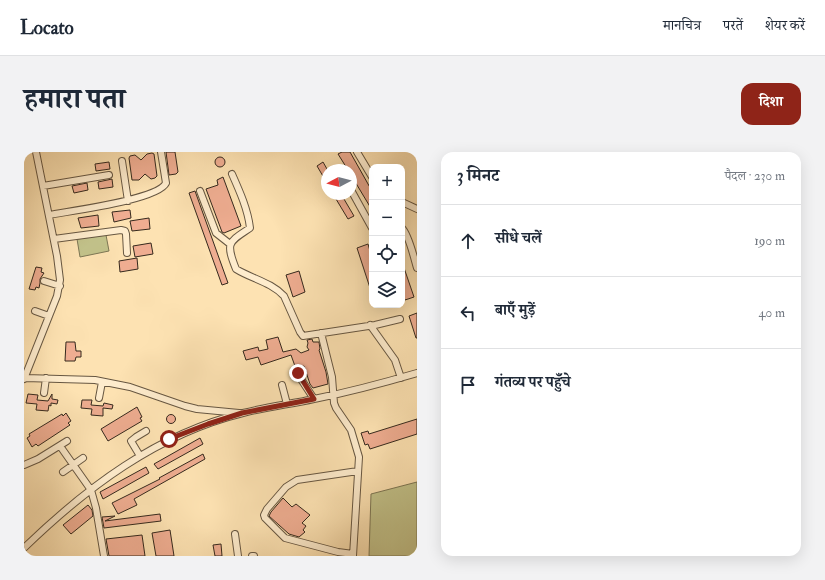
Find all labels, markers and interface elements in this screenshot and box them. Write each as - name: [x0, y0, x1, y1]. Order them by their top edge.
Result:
- text: Locato: [20, 16, 74, 40]
- text: मानचित्र: [663, 17, 701, 34]
- text: परतें: [723, 17, 743, 34]
- text: शेयर करें: [765, 17, 805, 34]
- text: हमारा पता: [24, 82, 125, 117]
- button: दिशा: [741, 83, 801, 125]
- north arrow: [321, 164, 357, 200]
- map controls: [369, 164, 405, 308]
- button: +: [369, 164, 405, 200]
- text: 3 मिनट: [457, 165, 499, 186]
- text: पैदल · 230 m: [725, 168, 785, 184]
- button: −: [369, 200, 405, 236]
- text: सीधे चलें: [495, 229, 542, 248]
- icon: ahead: [457, 230, 479, 252]
- text: 190 m: [754, 233, 785, 249]
- button: locate: [369, 236, 405, 272]
- button: layers: [369, 272, 405, 308]
- text: बाएँ मुड़ें: [495, 301, 535, 320]
- icon: left: [457, 302, 479, 324]
- text: 40 m: [759, 305, 785, 321]
- route end: [289, 364, 307, 382]
- text: गंतव्य पर पहुँचे: [495, 373, 571, 392]
- icon: arrive: [457, 374, 479, 396]
- route start: [160, 430, 178, 448]

